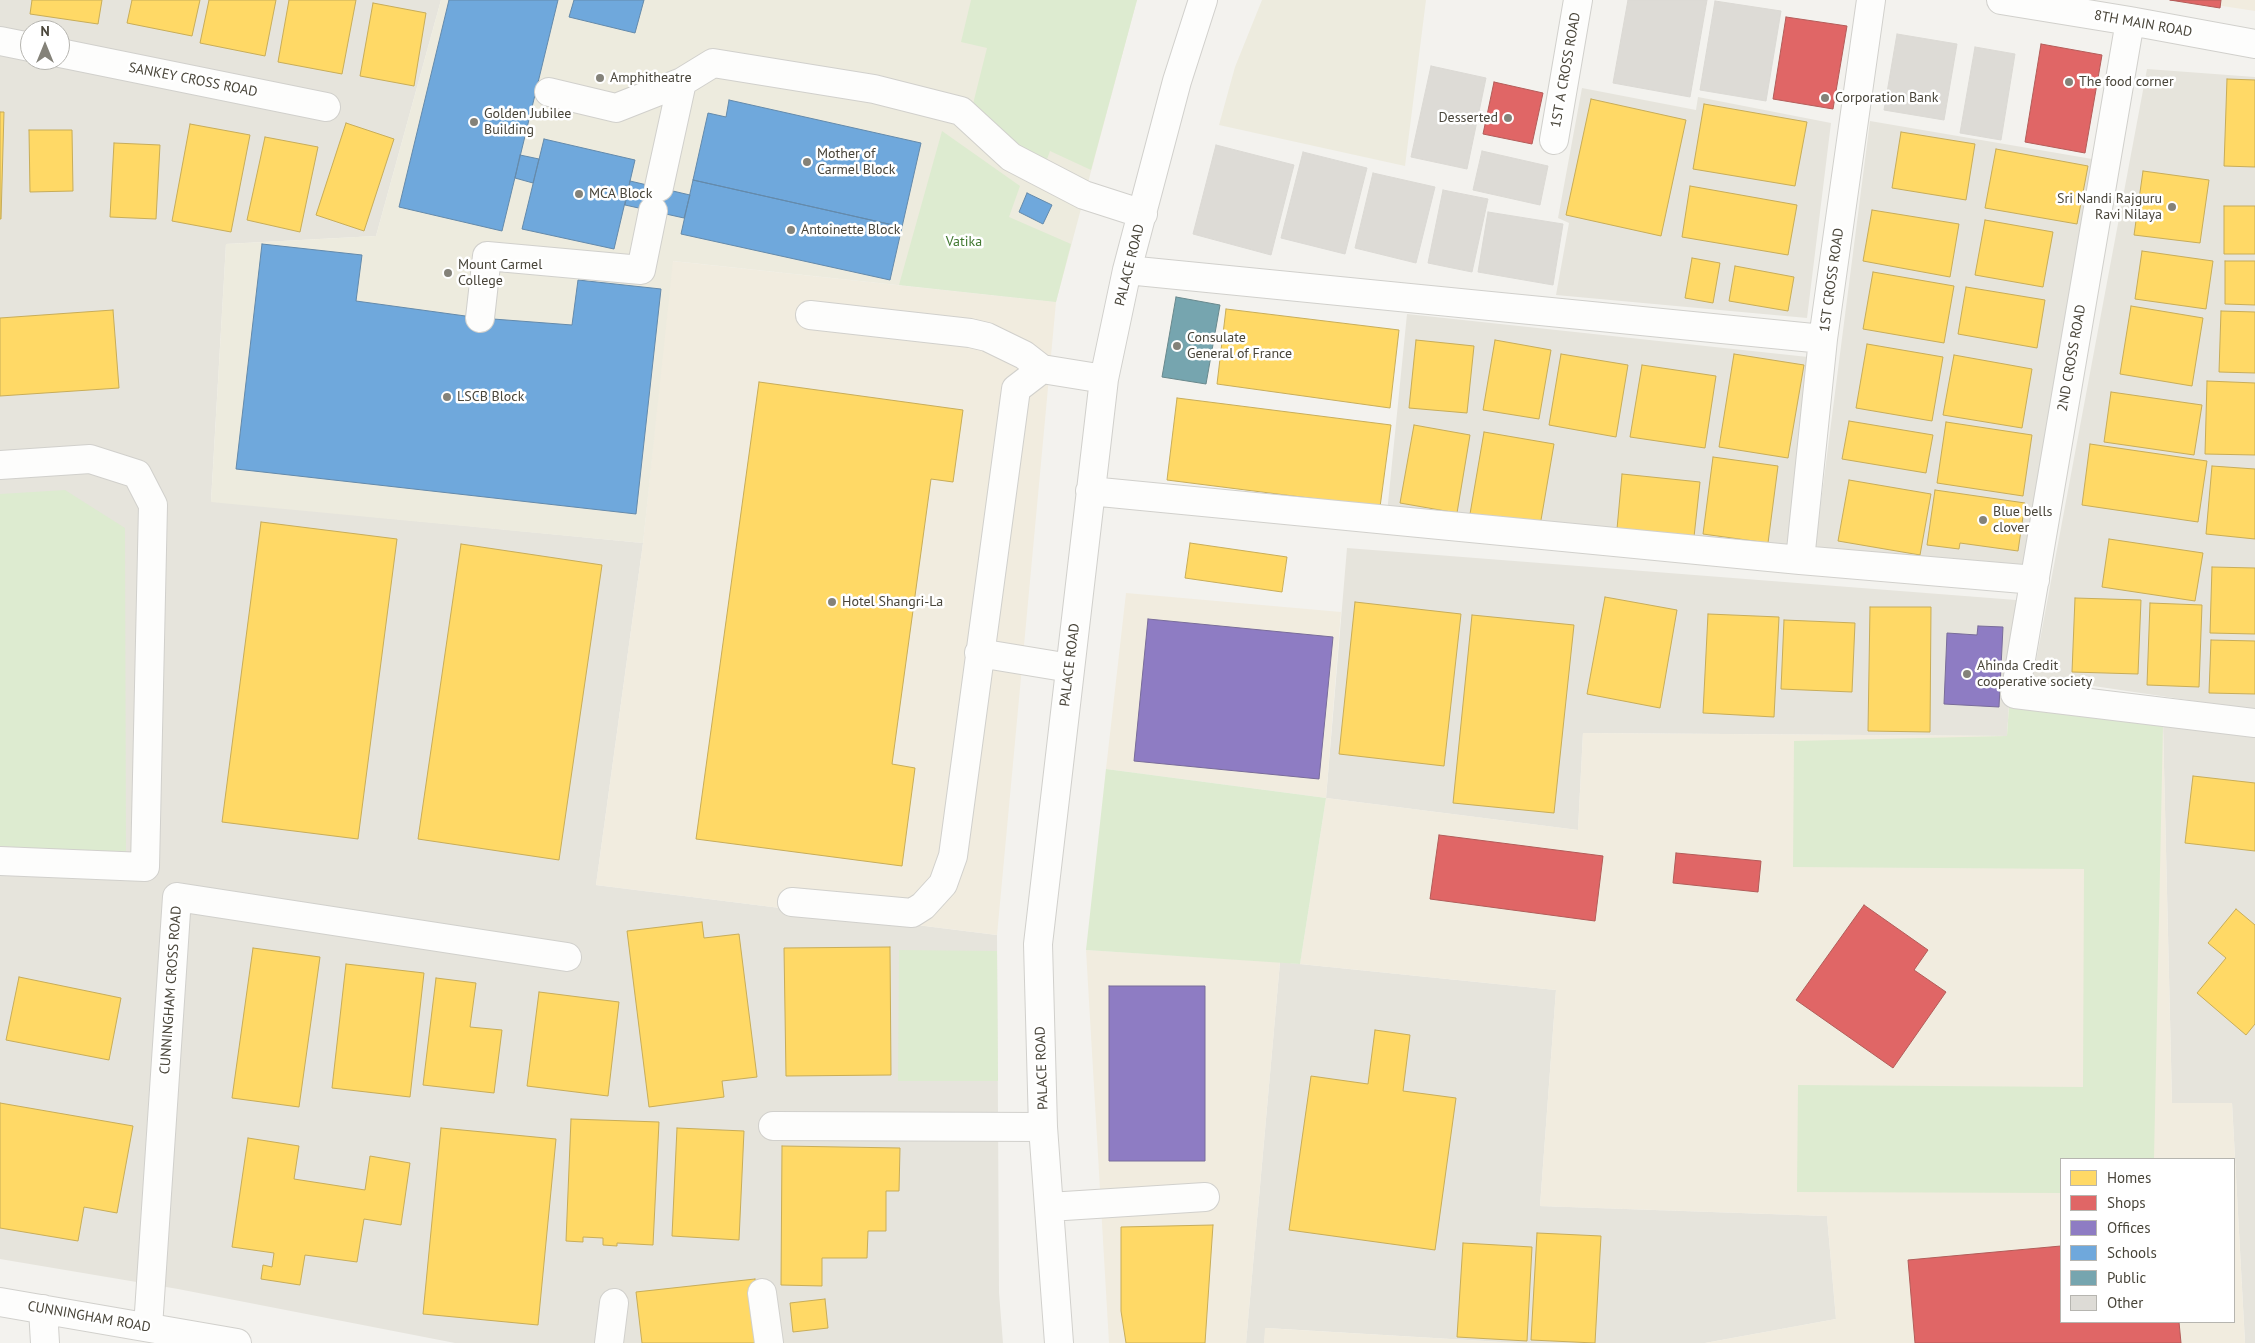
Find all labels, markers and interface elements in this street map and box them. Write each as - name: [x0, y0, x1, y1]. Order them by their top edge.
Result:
- street label: 8TH MAIN ROAD: [2093, 7, 2193, 41]
- street label: 1ST A CROSS ROAD: [1548, 11, 1584, 129]
- north arrow: [20, 20, 70, 70]
- text: N: [40, 22, 50, 40]
- street label: SANKEY CROSS ROAD: [127, 59, 259, 101]
- place label: Amphitheatre: [610, 70, 692, 86]
- marker: Amphitheatre: [594, 72, 606, 84]
- place label: The food corner: [2079, 74, 2174, 90]
- marker: The food corner: [2063, 76, 2075, 88]
- place label: Corporation Bank: [1835, 90, 1938, 106]
- marker: Corporation Bank: [1819, 92, 1831, 104]
- place label: Golden Jubilee Building: [484, 106, 571, 138]
- place label: Desserted: [1438, 110, 1498, 126]
- marker: Desserted: [1502, 112, 1514, 124]
- marker: Golden Jubilee Building: [468, 116, 480, 128]
- place label: Mother of Carmel Block: [817, 146, 896, 178]
- marker: Mother of Carmel Block: [801, 156, 813, 168]
- place label: MCA Block: [589, 186, 652, 202]
- marker: MCA Block: [573, 188, 585, 200]
- place label: Sri Nandi Rajguru Ravi Nilaya: [2057, 191, 2162, 223]
- marker: Sri Nandi Rajguru Ravi Nilaya: [2166, 201, 2178, 213]
- place label: Antoinette Block: [801, 222, 900, 238]
- street label: PALACE ROAD: [1112, 222, 1148, 308]
- marker: Antoinette Block: [785, 224, 797, 236]
- street label: 1ST CROSS ROAD: [1816, 227, 1848, 333]
- park label: Vatika: [946, 234, 982, 250]
- place label: Mount Carmel College: [458, 257, 542, 290]
- marker: Mount Carmel College: [442, 267, 454, 279]
- street label: 2ND CROSS ROAD: [2054, 303, 2090, 413]
- place label: Consulate General of France: [1187, 330, 1292, 362]
- marker: Consulate General of France: [1171, 340, 1183, 352]
- place label: LSCB Block: [457, 389, 524, 405]
- marker: LSCB Block: [441, 391, 453, 403]
- place label: Blue bells clover: [1993, 504, 2052, 536]
- marker: Blue bells clover: [1977, 514, 1989, 526]
- place label: Hotel Shangri-La: [842, 594, 943, 610]
- marker: Hotel Shangri-La: [826, 596, 838, 608]
- street label: PALACE ROAD: [1057, 622, 1083, 708]
- place label: Ahinda Credit cooperative society: [1977, 658, 2092, 690]
- marker: Ahinda Credit cooperative society: [1961, 668, 1973, 680]
- street label: CUNNINGHAM CROSS ROAD: [157, 905, 185, 1075]
- street label: PALACE ROAD: [1032, 1026, 1052, 1110]
- legend: [2060, 1158, 2235, 1323]
- text: Homes: [2107, 1168, 2151, 1187]
- text: Shops: [2107, 1193, 2146, 1212]
- text: Offices: [2107, 1218, 2151, 1237]
- text: Schools: [2107, 1243, 2157, 1262]
- text: Public: [2107, 1268, 2146, 1287]
- text: Other: [2107, 1293, 2143, 1312]
- street label: CUNNINGHAM ROAD: [26, 1298, 152, 1336]

